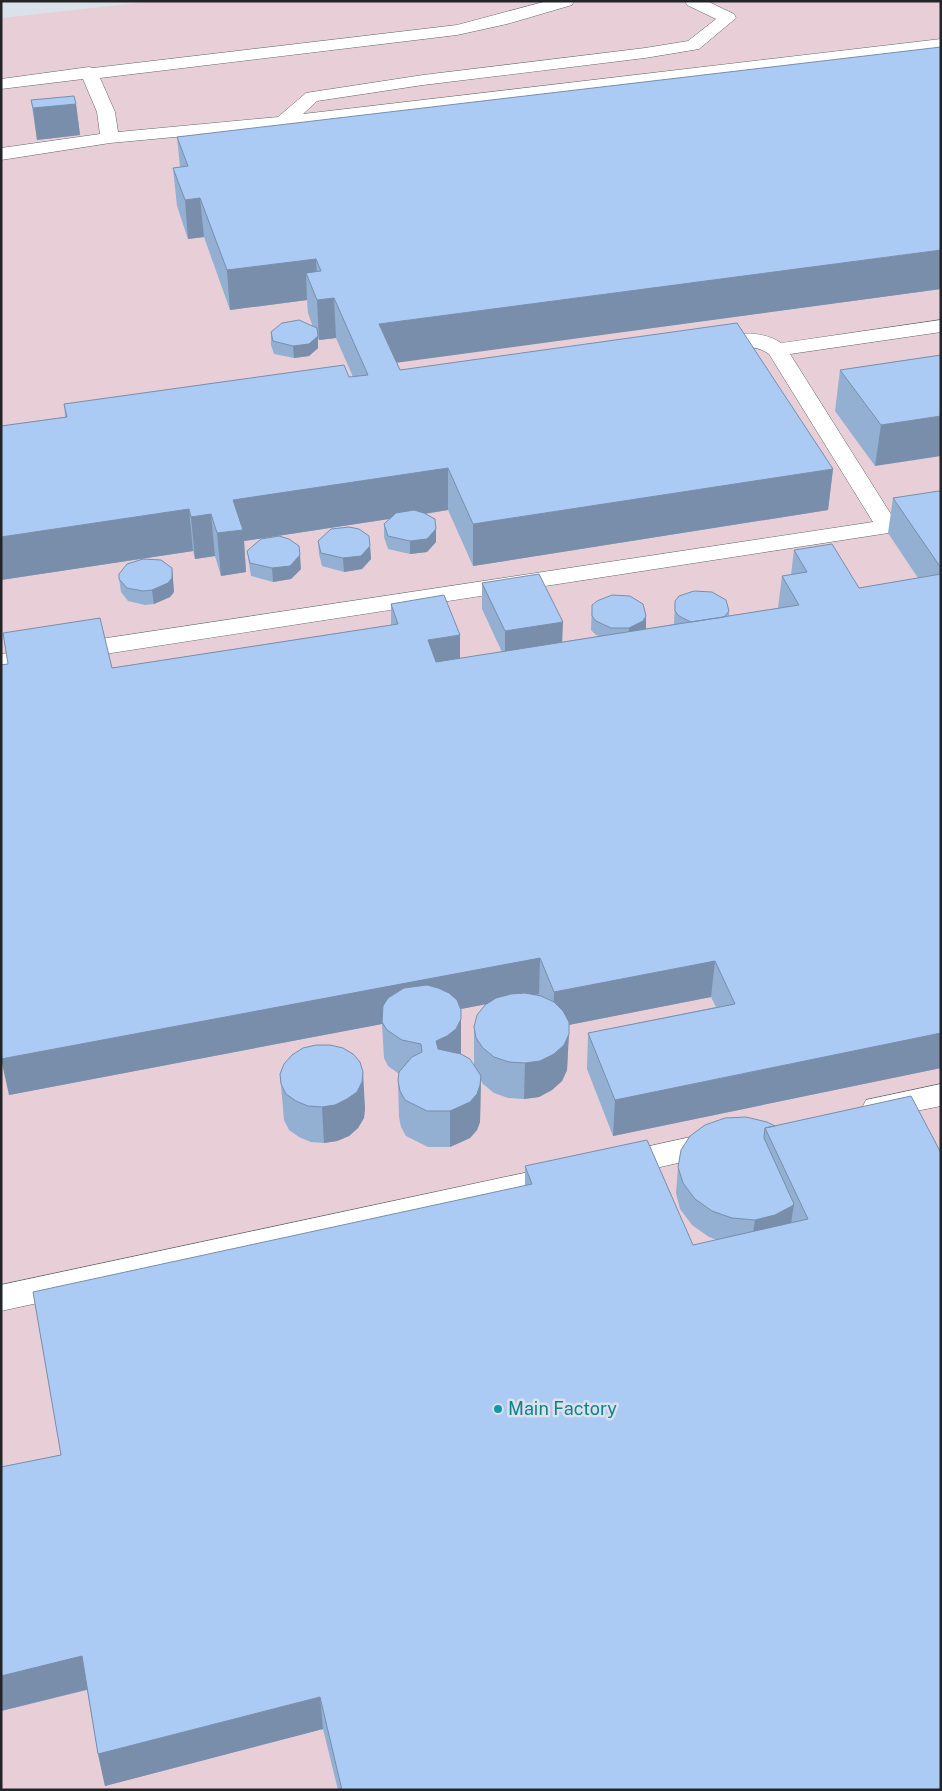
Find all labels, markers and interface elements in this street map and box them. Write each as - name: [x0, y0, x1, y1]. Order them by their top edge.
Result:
- place label: Main Factory: [508, 1398, 617, 1419]
- marker: Main Factory: [492, 1403, 504, 1415]

